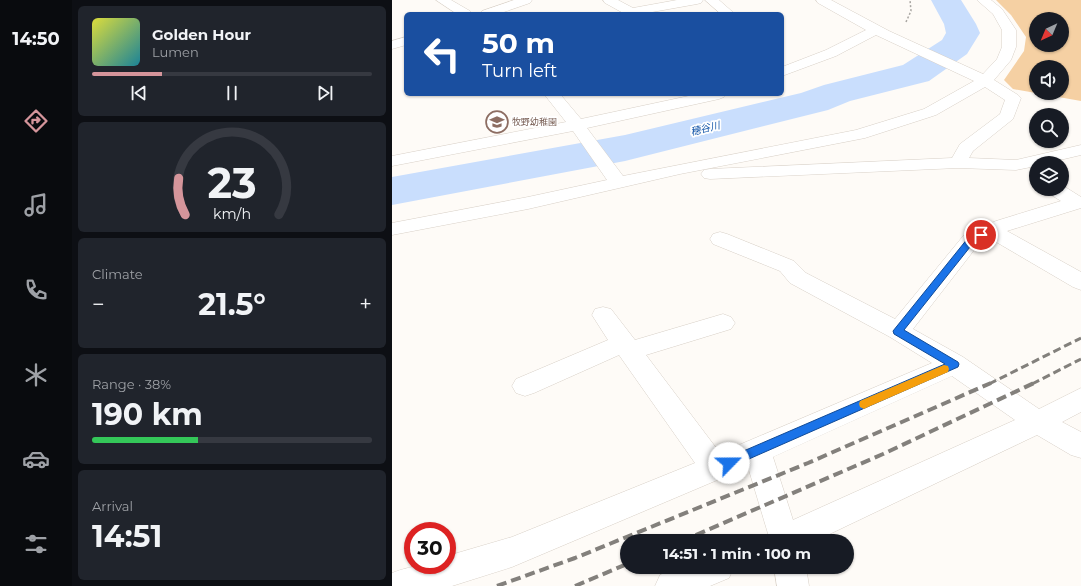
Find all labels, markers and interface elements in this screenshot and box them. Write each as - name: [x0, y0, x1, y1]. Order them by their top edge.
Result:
- north arrow: [1029, 12, 1069, 52]
- map controls: [1029, 12, 1069, 196]
- text: Golden Hour: [152, 25, 251, 44]
- text: 50 m: [482, 26, 555, 60]
- text: 14:50: [12, 28, 60, 50]
- icon: left: [416, 28, 468, 80]
- text: Lumen: [152, 44, 199, 60]
- text: Turn left: [482, 60, 557, 82]
- button: sound: [1029, 60, 1069, 100]
- icon: previous: [128, 82, 150, 104]
- icon: pause: [221, 82, 243, 104]
- icon: next: [314, 82, 336, 104]
- icon: directions: [22, 107, 50, 135]
- button: search: [1029, 108, 1069, 148]
- school or university icon: 牧野幼稚園: [484, 109, 510, 135]
- place label: 牧野幼稚園: [512, 116, 557, 127]
- water label: 穂谷川: [689, 118, 722, 138]
- button: layers: [1029, 156, 1069, 196]
- text: 23: [207, 158, 257, 208]
- icon: music: [22, 191, 50, 219]
- text: km/h: [213, 205, 251, 223]
- pin: [964, 218, 998, 252]
- icon: arrive: [970, 224, 992, 246]
- text: Climate: [92, 266, 143, 282]
- icon: phone: [22, 276, 50, 304]
- text: 21.5°: [198, 286, 266, 323]
- text: −: [92, 291, 105, 318]
- text: +: [359, 291, 372, 318]
- icon: climate: [22, 361, 50, 389]
- text: Range · 38%: [92, 376, 171, 392]
- text: 190 km: [92, 396, 203, 433]
- position arrow: [708, 442, 750, 484]
- icon: car: [22, 445, 50, 473]
- text: Arrival: [92, 498, 133, 514]
- text: 14:51: [92, 518, 162, 555]
- speed limit sign: 30: [404, 522, 456, 574]
- icon: filters: [22, 530, 50, 558]
- text: 14:51 · 1 min · 100 m: [663, 544, 811, 563]

